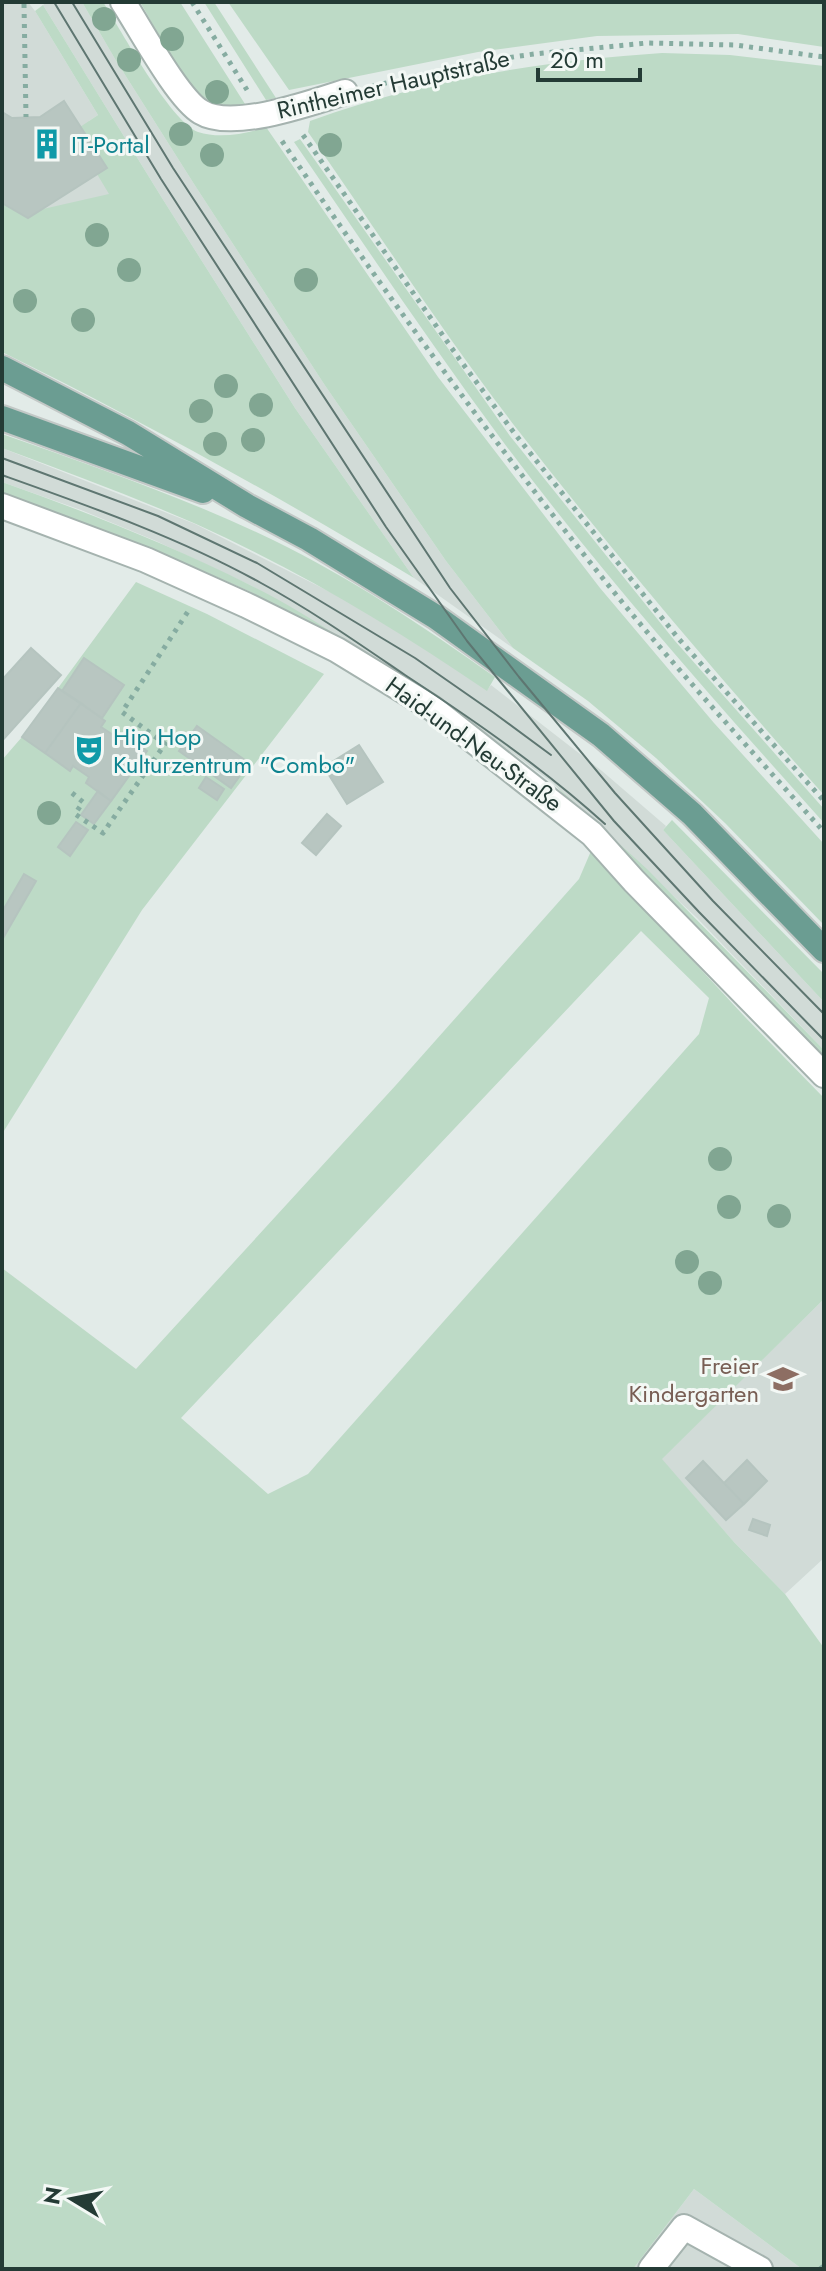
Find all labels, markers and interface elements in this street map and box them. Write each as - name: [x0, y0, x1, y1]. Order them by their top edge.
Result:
- scale bar: [538, 32, 640, 82]
- street label: Rintheimer Hauptstraße: [273, 40, 513, 128]
- text: 20 m: [550, 42, 604, 77]
- building icon: IT-Portal: [30, 127, 64, 161]
- place label: IT-Portal: [71, 127, 150, 162]
- street label: Haid-und-Neu-Straße: [378, 668, 570, 820]
- place label: Hip Hop Kulturzentrum "Combo": [113, 719, 355, 782]
- theatre icon: Hip Hop Kulturzentrum "Combo": [72, 733, 106, 767]
- place label: Freier Kindergarten: [629, 1348, 760, 1411]
- school or university icon: Freier Kindergarten: [766, 1362, 800, 1396]
- north arrow: [32, 2159, 112, 2239]
- text: N: [35, 2184, 70, 2207]

